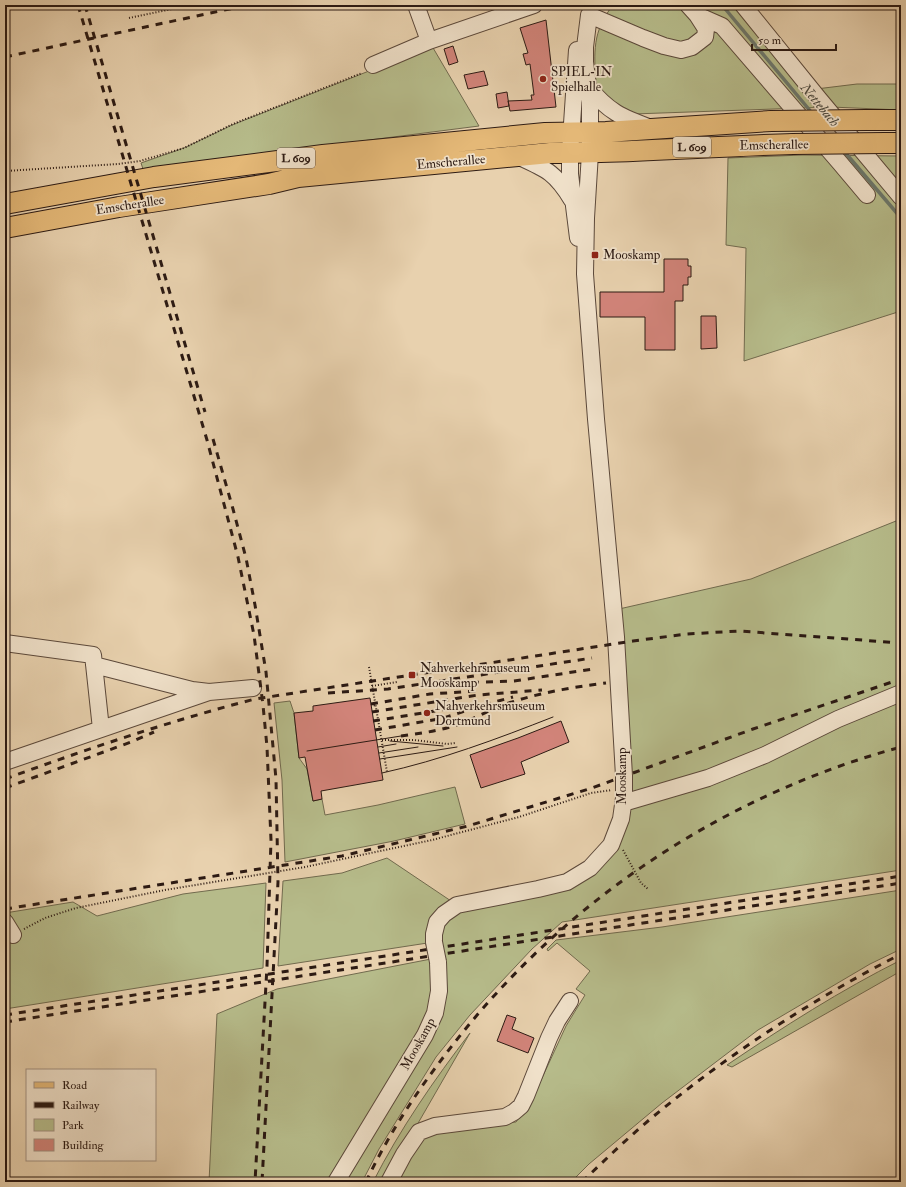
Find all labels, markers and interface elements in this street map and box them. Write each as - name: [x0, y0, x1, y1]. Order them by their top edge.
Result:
- scale bar: [752, 26, 836, 52]
- text: 50 m: [758, 33, 782, 48]
- place label: SPIEL-IN Spielhalle: [551, 64, 613, 96]
- marker: SPIEL-IN Spielhalle: [538, 74, 548, 84]
- water label: Nettebach: [796, 79, 843, 130]
- street label: Emscherallee: [739, 136, 809, 154]
- road number: L 609: [673, 137, 711, 157]
- road number: L 609: [277, 148, 315, 168]
- street label: Emscherallee: [416, 151, 487, 173]
- street label: Emscherallee: [95, 192, 166, 218]
- place label: Mooskamp: [603, 247, 661, 264]
- marker: Mooskamp: [590, 250, 600, 260]
- place label: Nahverkehrsmuseum Mooskamp: [420, 660, 530, 692]
- marker: Nahverkehrsmuseum Mooskamp: [407, 670, 417, 680]
- place label: Nahverkehrsmuseum Dortmund: [435, 698, 545, 729]
- marker: Nahverkehrsmuseum Dortmund: [422, 708, 432, 718]
- street label: Mooskamp: [614, 747, 631, 805]
- street label: Mooskamp: [397, 1015, 440, 1073]
- legend: [26, 1069, 156, 1161]
- text: Road: [62, 1078, 87, 1093]
- text: Railway: [62, 1098, 100, 1113]
- text: Park: [62, 1118, 84, 1133]
- text: Building: [62, 1138, 105, 1153]

